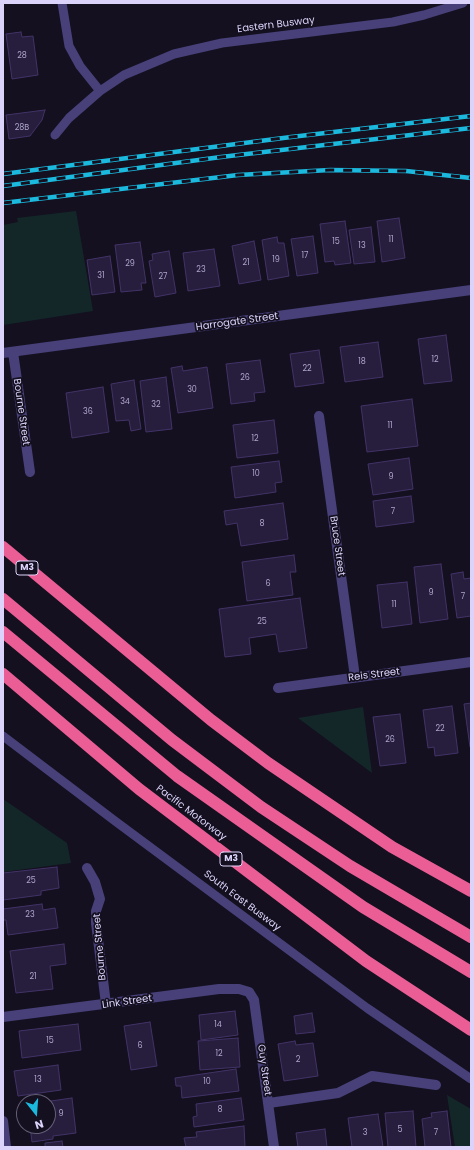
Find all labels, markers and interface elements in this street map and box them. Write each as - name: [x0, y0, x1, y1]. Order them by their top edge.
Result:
- street label: Eastern Busway: [237, 14, 315, 36]
- house number: 28: [17, 51, 27, 61]
- house number: 28B: [15, 123, 29, 133]
- house number: 11: [388, 235, 394, 245]
- house number: 15: [332, 237, 340, 247]
- house number: 13: [358, 241, 366, 251]
- house number: 17: [302, 251, 308, 261]
- house number: 19: [272, 255, 280, 265]
- house number: 21: [242, 258, 250, 268]
- house number: 29: [125, 259, 135, 269]
- house number: 23: [196, 265, 206, 275]
- house number: 31: [97, 271, 105, 281]
- house number: 27: [159, 272, 167, 282]
- street label: Harrogate Street: [195, 310, 279, 334]
- house number: 12: [431, 355, 439, 365]
- house number: 18: [358, 357, 366, 367]
- house number: 22: [302, 364, 312, 374]
- house number: 26: [240, 373, 250, 383]
- street label: Bourne Street: [10, 378, 32, 446]
- house number: 30: [187, 385, 197, 395]
- house number: 34: [120, 397, 130, 407]
- house number: 32: [151, 400, 161, 410]
- house number: 36: [83, 407, 93, 417]
- house number: 11: [387, 421, 393, 431]
- house number: 12: [251, 434, 259, 444]
- house number: 10: [252, 469, 260, 479]
- house number: 9: [388, 472, 394, 482]
- house number: 7: [391, 507, 395, 517]
- street label: Bruce Street: [327, 515, 347, 577]
- house number: 8: [259, 519, 265, 529]
- road number: M3: [16, 561, 38, 575]
- house number: 6: [265, 579, 271, 589]
- house number: 9: [428, 588, 434, 598]
- house number: 7: [461, 592, 465, 602]
- house number: 11: [391, 600, 397, 610]
- house number: 25: [257, 617, 267, 627]
- street label: Reis Street: [348, 666, 400, 684]
- house number: 22: [435, 724, 445, 734]
- house number: 26: [385, 735, 395, 745]
- street label: Pacific Motorway: [153, 783, 229, 843]
- road number: M3: [220, 852, 242, 866]
- street label: South East Busway: [201, 868, 283, 934]
- house number: 25: [26, 876, 36, 886]
- house number: 23: [25, 910, 35, 920]
- street label: Bourne Street: [91, 913, 109, 981]
- house number: 21: [29, 972, 37, 982]
- street label: Link Street: [101, 993, 153, 1011]
- house number: 14: [214, 1020, 222, 1030]
- house number: 15: [46, 1036, 54, 1046]
- house number: 6: [137, 1041, 143, 1051]
- street label: Guy Street: [254, 1044, 274, 1096]
- house number: 12: [215, 1049, 223, 1059]
- house number: 2: [296, 1055, 300, 1065]
- house number: 13: [34, 1075, 42, 1085]
- house number: 10: [203, 1077, 211, 1087]
- north arrow: [16, 1094, 56, 1134]
- house number: 8: [217, 1105, 223, 1115]
- house number: 9: [58, 1109, 64, 1119]
- text: N: [33, 1116, 46, 1133]
- house number: 5: [397, 1125, 403, 1135]
- house number: 3: [363, 1128, 367, 1138]
- house number: 7: [434, 1128, 438, 1138]

